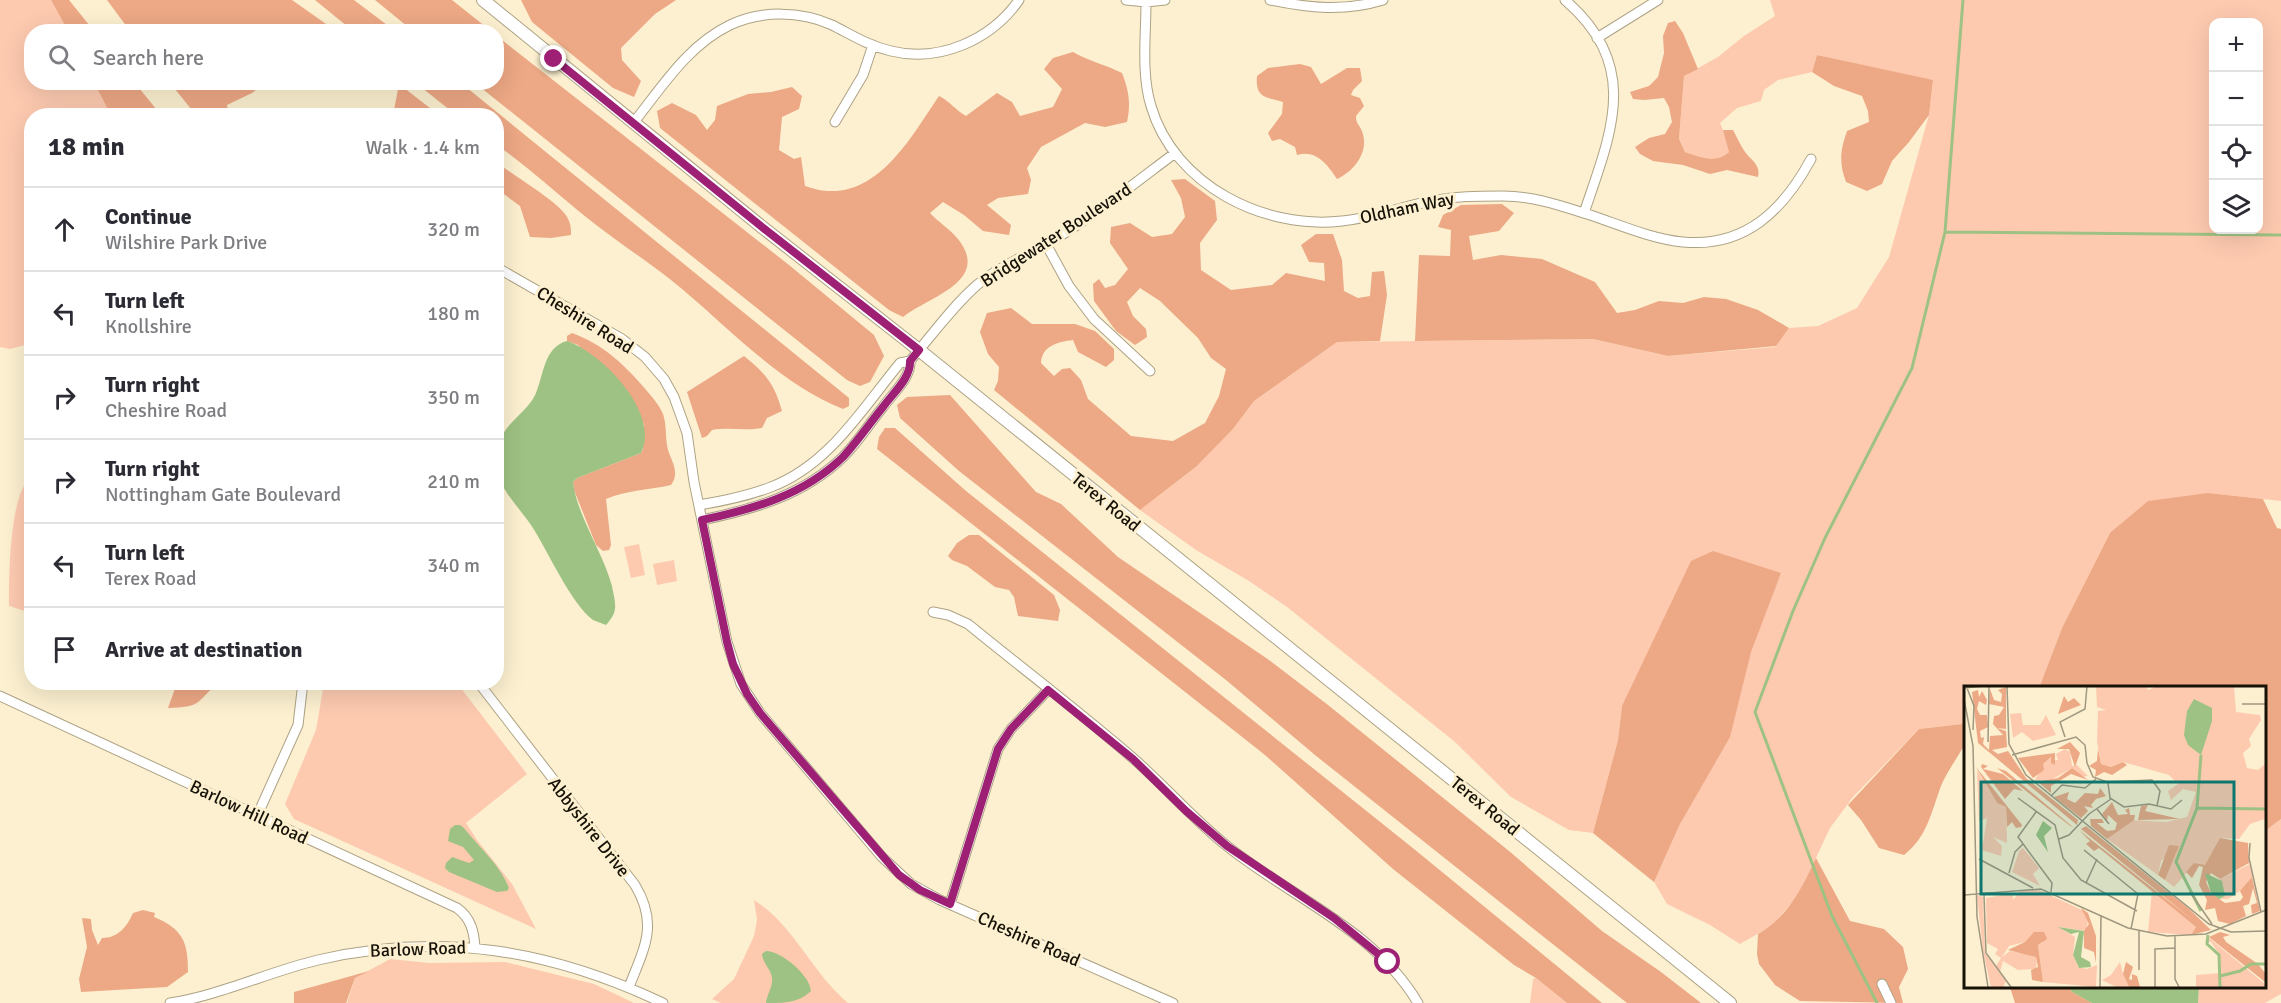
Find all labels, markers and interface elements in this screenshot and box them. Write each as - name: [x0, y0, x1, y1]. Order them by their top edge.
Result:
- map controls: [2209, 18, 2263, 234]
- button: +: [2209, 18, 2263, 72]
- search box: [24, 24, 504, 90]
- icon: search: [45, 41, 78, 74]
- text: Search here: [93, 44, 204, 71]
- route end: [540, 45, 566, 71]
- button: −: [2209, 72, 2263, 126]
- button: locate: [2209, 126, 2263, 180]
- text: 18 min: [48, 131, 125, 163]
- text: Walk · 1.4 km: [366, 135, 480, 160]
- street label: Bridgewater Boulevard: [977, 178, 1135, 292]
- button: layers: [2209, 180, 2263, 234]
- street label: Oldham Way: [1358, 187, 1457, 229]
- text: Continue: [105, 203, 192, 230]
- icon: ahead: [48, 213, 81, 246]
- text: 320 m: [427, 217, 480, 242]
- text: Wilshire Park Drive: [105, 230, 267, 255]
- street label: Cheshire Road: [533, 282, 637, 358]
- text: Turn left: [105, 287, 185, 314]
- icon: left: [48, 297, 81, 330]
- text: 180 m: [427, 301, 480, 326]
- text: Knollshire: [105, 314, 192, 339]
- text: Turn right: [105, 371, 200, 398]
- icon: right: [48, 381, 81, 414]
- text: 350 m: [427, 385, 480, 410]
- text: Cheshire Road: [105, 398, 227, 423]
- text: Turn right: [105, 455, 200, 482]
- icon: right: [48, 465, 81, 498]
- street label: Terex Road: [1067, 468, 1145, 536]
- text: 210 m: [427, 469, 480, 494]
- text: Nottingham Gate Boulevard: [105, 482, 341, 507]
- text: Turn left: [105, 539, 185, 566]
- icon: left: [48, 549, 81, 582]
- text: 340 m: [427, 553, 480, 578]
- text: Terex Road: [105, 566, 197, 591]
- icon: arrive: [48, 633, 81, 666]
- text: Arrive at destination: [105, 636, 302, 663]
- inset map: [1964, 686, 2266, 988]
- street label: Terex Road: [1446, 772, 1524, 840]
- street label: Abbyshire Drive: [543, 773, 635, 881]
- street label: Barlow Hill Road: [186, 775, 312, 849]
- street label: Cheshire Road: [974, 907, 1084, 971]
- street label: Barlow Road: [369, 936, 467, 962]
- route start: [1374, 948, 1400, 974]

